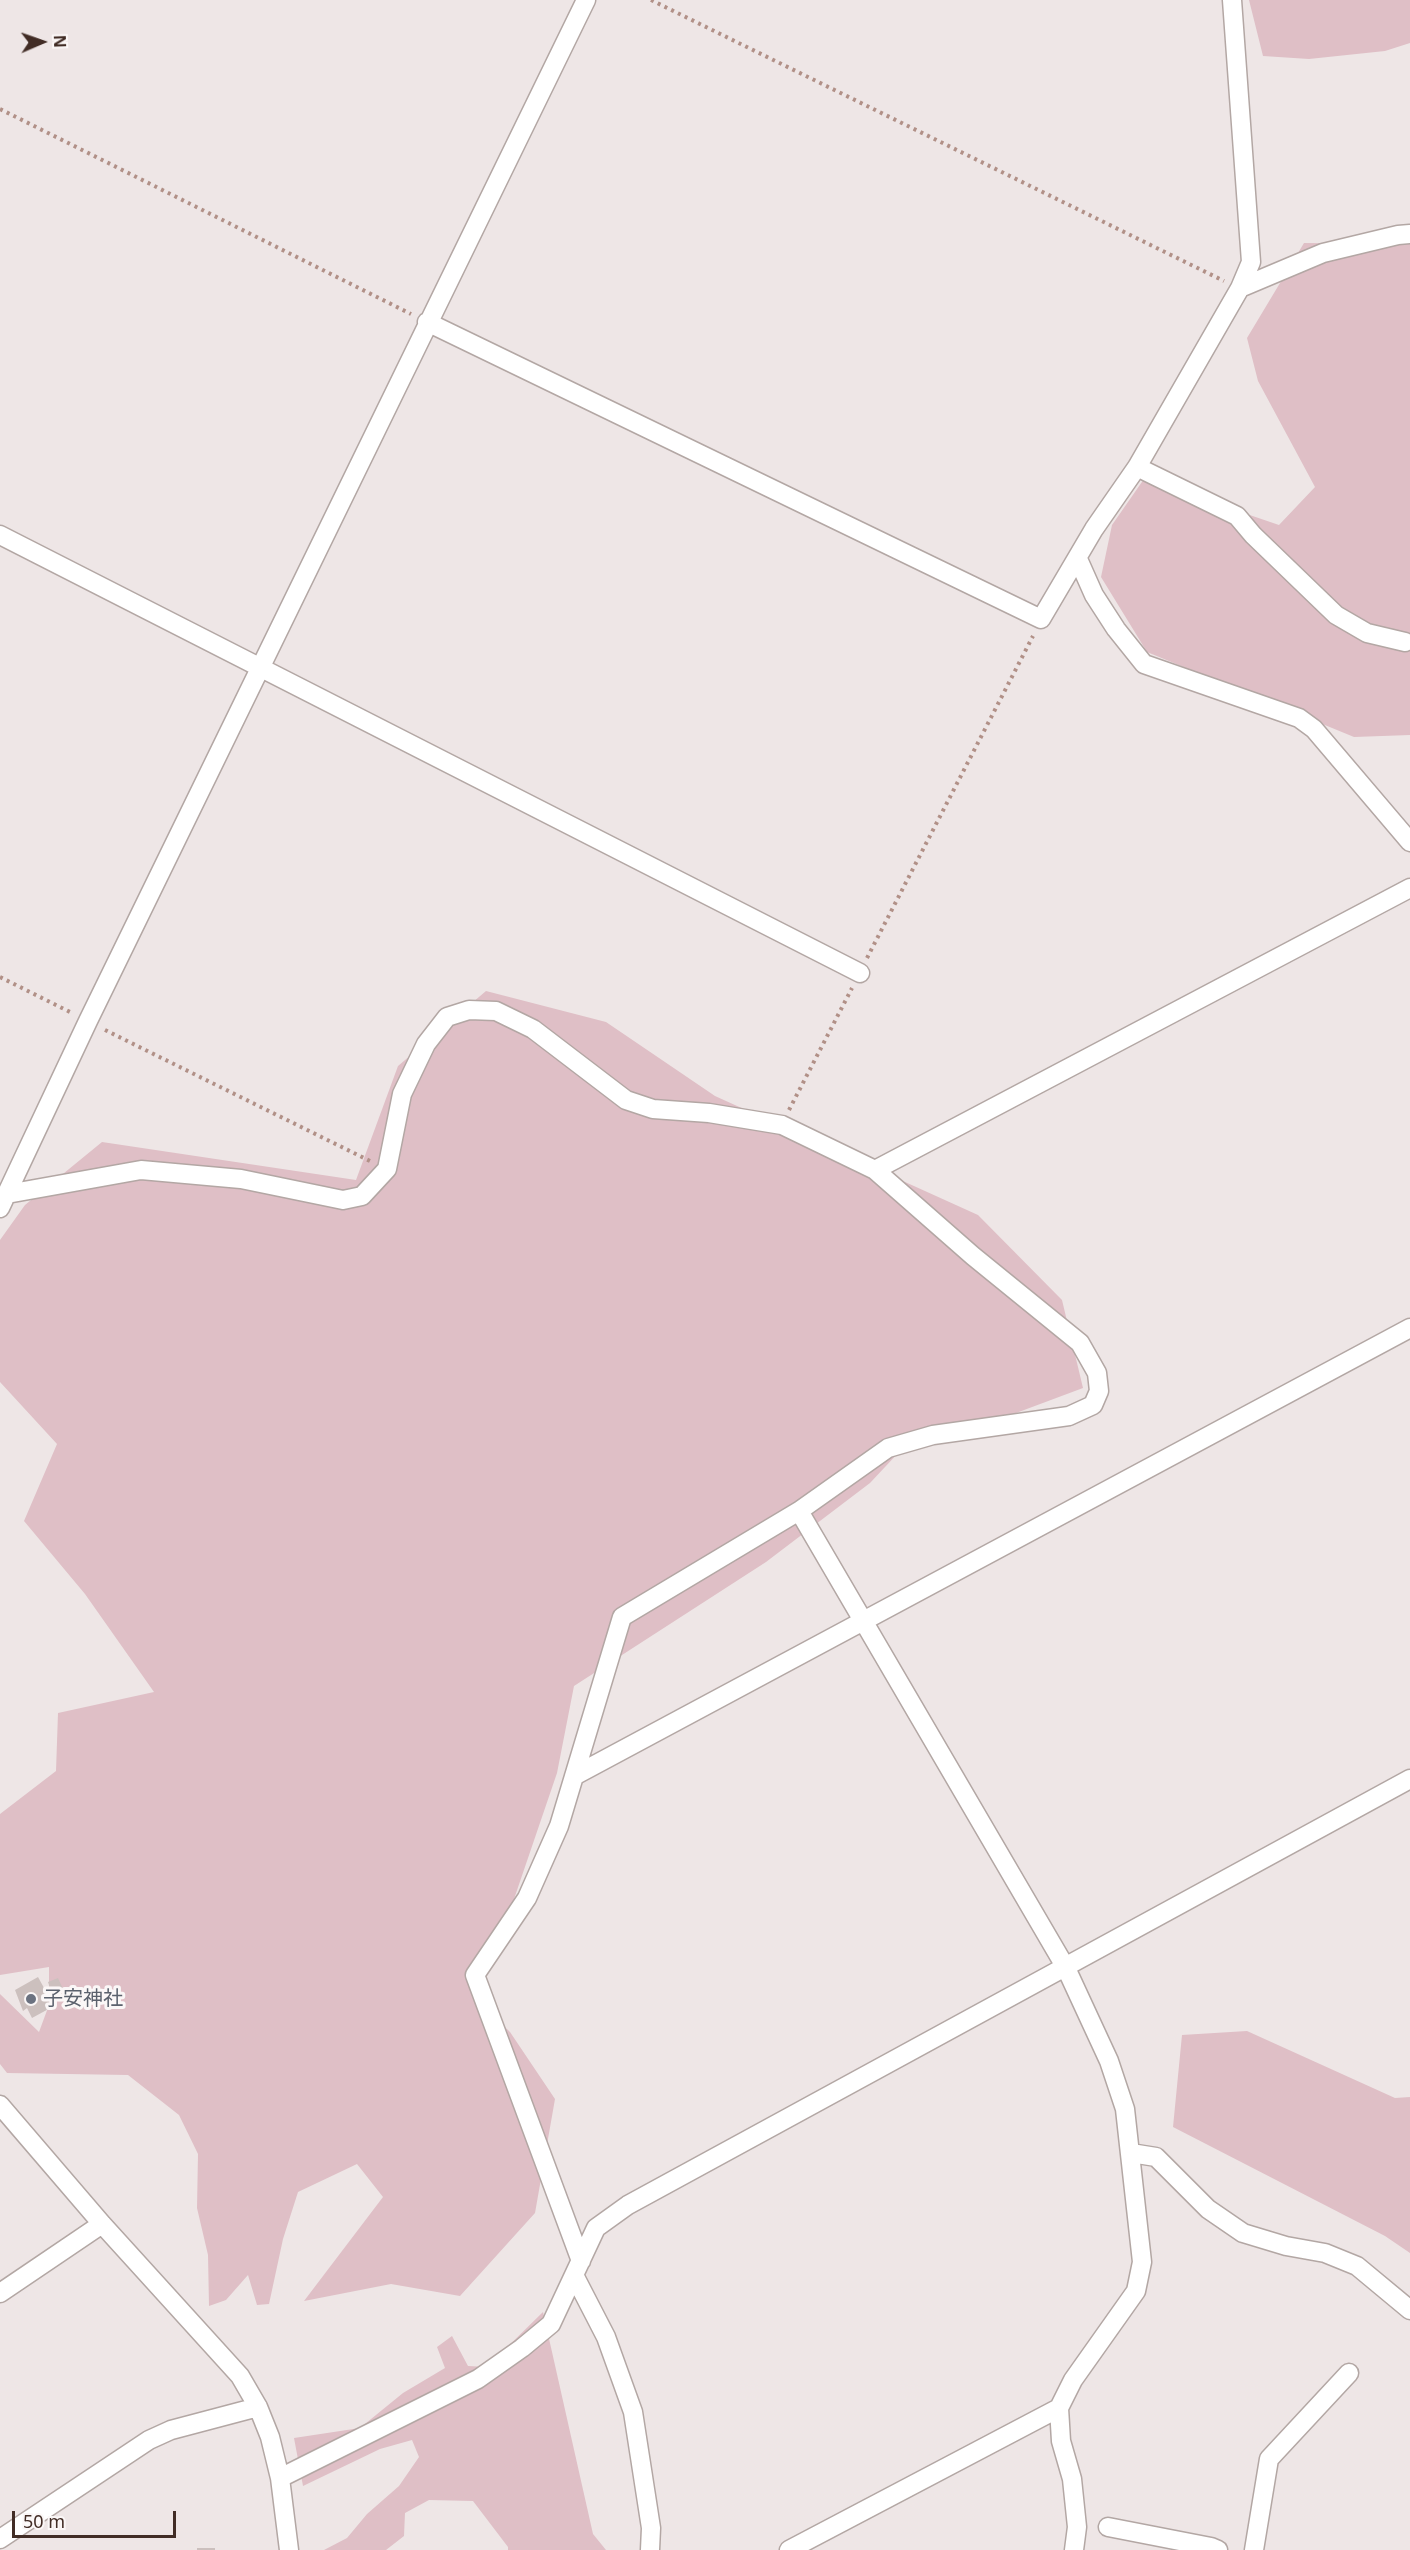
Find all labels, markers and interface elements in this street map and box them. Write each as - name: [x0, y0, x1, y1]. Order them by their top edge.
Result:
- north arrow: [12, 12, 72, 72]
- text: N: [49, 34, 71, 48]
- place label: 子安神社: [43, 1987, 123, 2011]
- marker: 子安神社: [24, 1992, 38, 2006]
- scale bar: [15, 2499, 178, 2537]
- text: 50 m: [23, 2509, 65, 2533]

